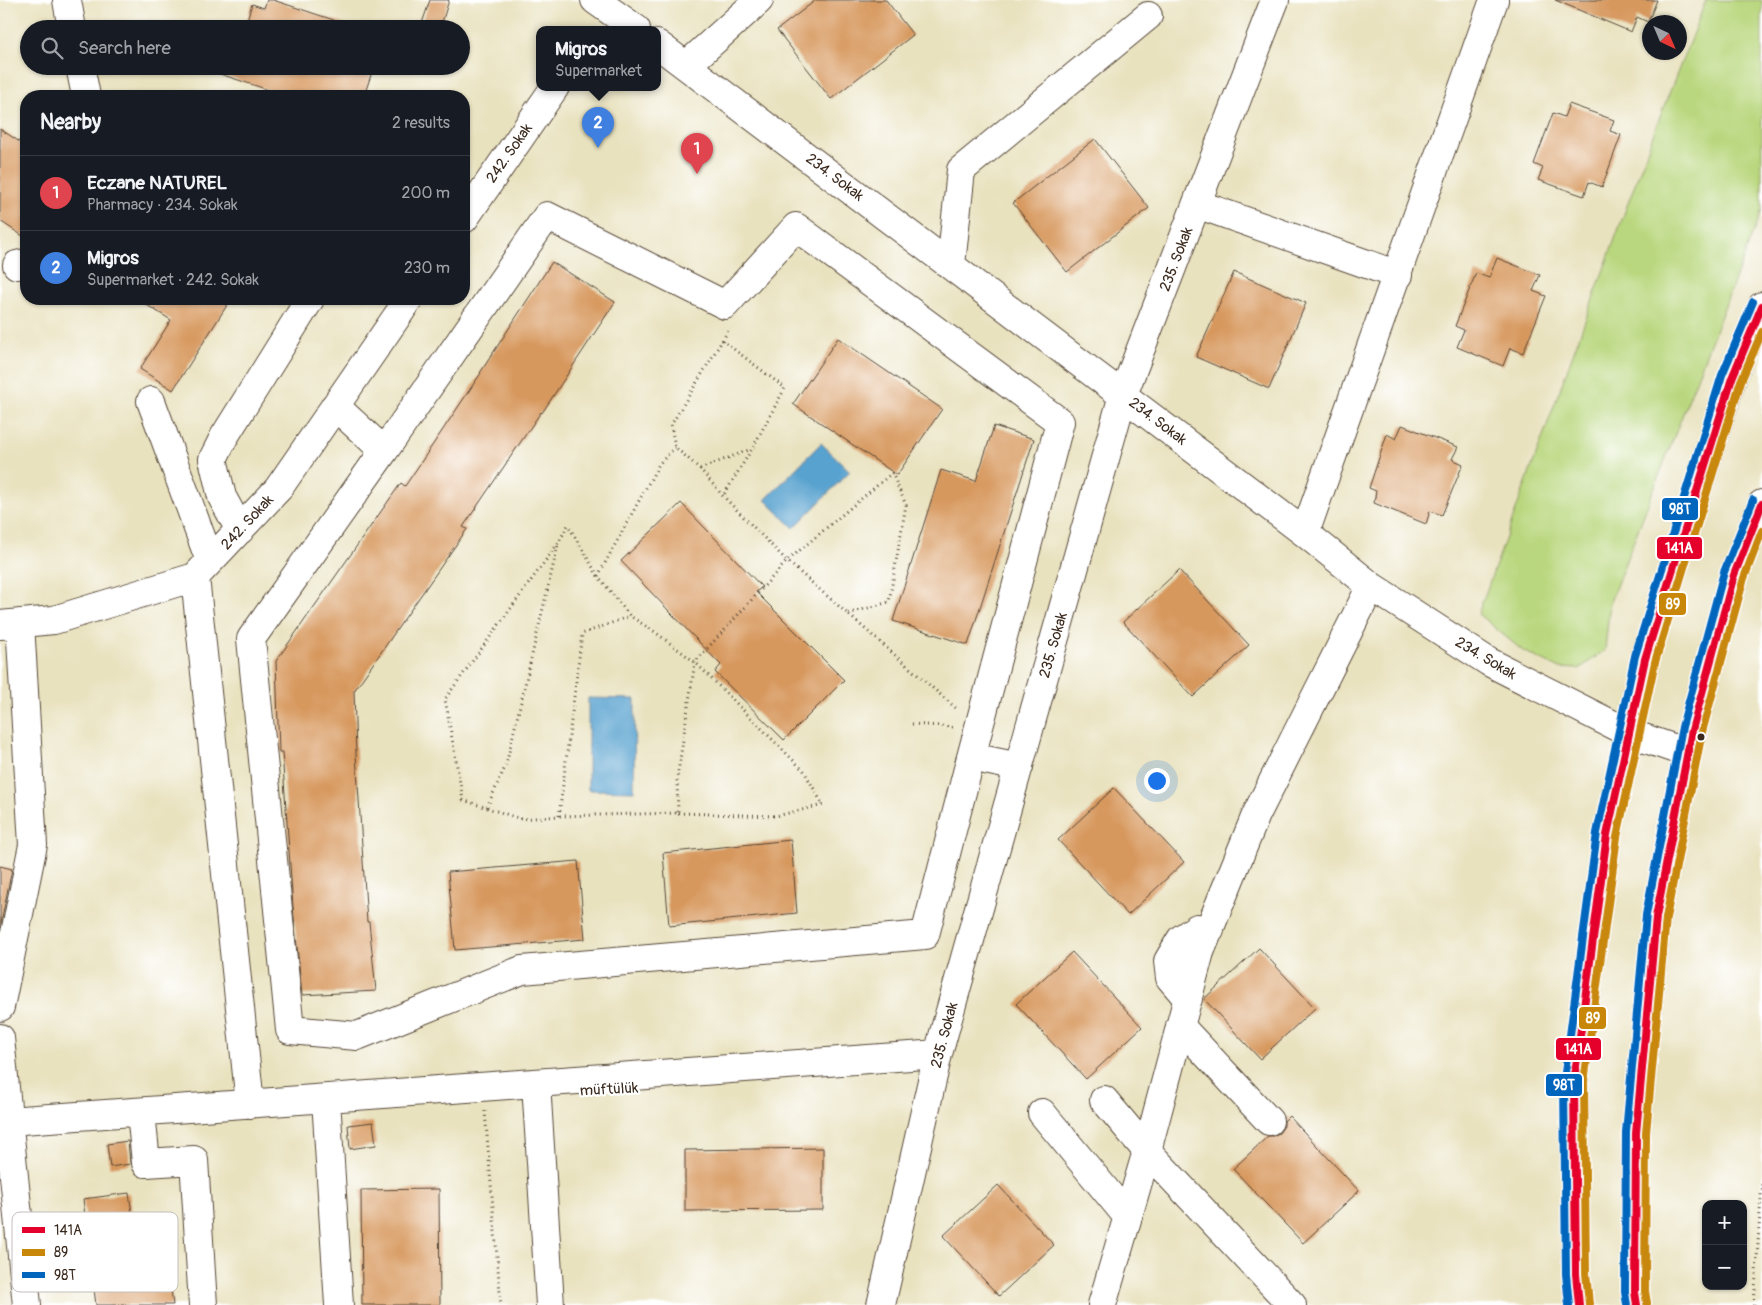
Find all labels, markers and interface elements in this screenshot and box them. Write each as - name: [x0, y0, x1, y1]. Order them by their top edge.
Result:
- north arrow: [1642, 15, 1687, 60]
- search box: [20, 20, 470, 75]
- popup: [536, 26, 661, 91]
- icon: search: [38, 34, 66, 62]
- text: Search here: [78, 36, 171, 60]
- text: Migros: [555, 37, 607, 61]
- text: Supermarket: [555, 61, 642, 81]
- pin: 2: [582, 107, 614, 148]
- text: Nearby: [40, 109, 101, 136]
- text: 2 results: [392, 113, 450, 133]
- street label: 242. Sokak: [482, 119, 537, 187]
- pin: 1: [681, 133, 713, 174]
- street label: 234. Sokak: [802, 149, 868, 206]
- text: Eczane NATUREL: [87, 171, 227, 195]
- text: 1: [53, 183, 59, 203]
- text: 200 m: [402, 183, 450, 203]
- text: Pharmacy · 234. Sokak: [87, 195, 238, 215]
- street label: 235. Sokak: [1156, 224, 1198, 294]
- text: Migros: [87, 246, 139, 270]
- text: 2: [52, 258, 60, 278]
- text: 230 m: [404, 258, 450, 278]
- text: Supermarket · 242. Sokak: [87, 270, 259, 290]
- street label: 234. Sokak: [1125, 393, 1191, 450]
- street label: 242. Sokak: [217, 490, 278, 554]
- line badge: 98T: [1661, 497, 1699, 521]
- text: 98T: [1669, 501, 1691, 518]
- line badge: 141A: [1656, 536, 1703, 560]
- text: 141A: [1665, 540, 1693, 557]
- line badge: 89: [1658, 592, 1687, 616]
- text: 89: [1666, 596, 1680, 613]
- street label: 235. Sokak: [1035, 609, 1072, 680]
- street label: 234. Sokak: [1452, 633, 1520, 684]
- unlabelled marker: [1696, 732, 1706, 742]
- your location: [1144, 768, 1170, 794]
- street label: 235. Sokak: [927, 999, 963, 1070]
- line badge: 89: [1578, 1006, 1607, 1030]
- text: 89: [1586, 1010, 1600, 1027]
- line badge: 141A: [1555, 1037, 1602, 1061]
- text: 141A: [1564, 1041, 1592, 1058]
- line badge: 98T: [1545, 1073, 1583, 1097]
- text: 98T: [1553, 1077, 1575, 1094]
- street label: müftülük: [579, 1078, 640, 1101]
- map controls: [1702, 1200, 1747, 1290]
- button: +: [1702, 1200, 1747, 1245]
- legend: [12, 1212, 178, 1292]
- text: 141A: [54, 1222, 82, 1239]
- text: 89: [54, 1244, 68, 1261]
- button: −: [1702, 1245, 1747, 1290]
- text: 98T: [54, 1267, 76, 1284]

